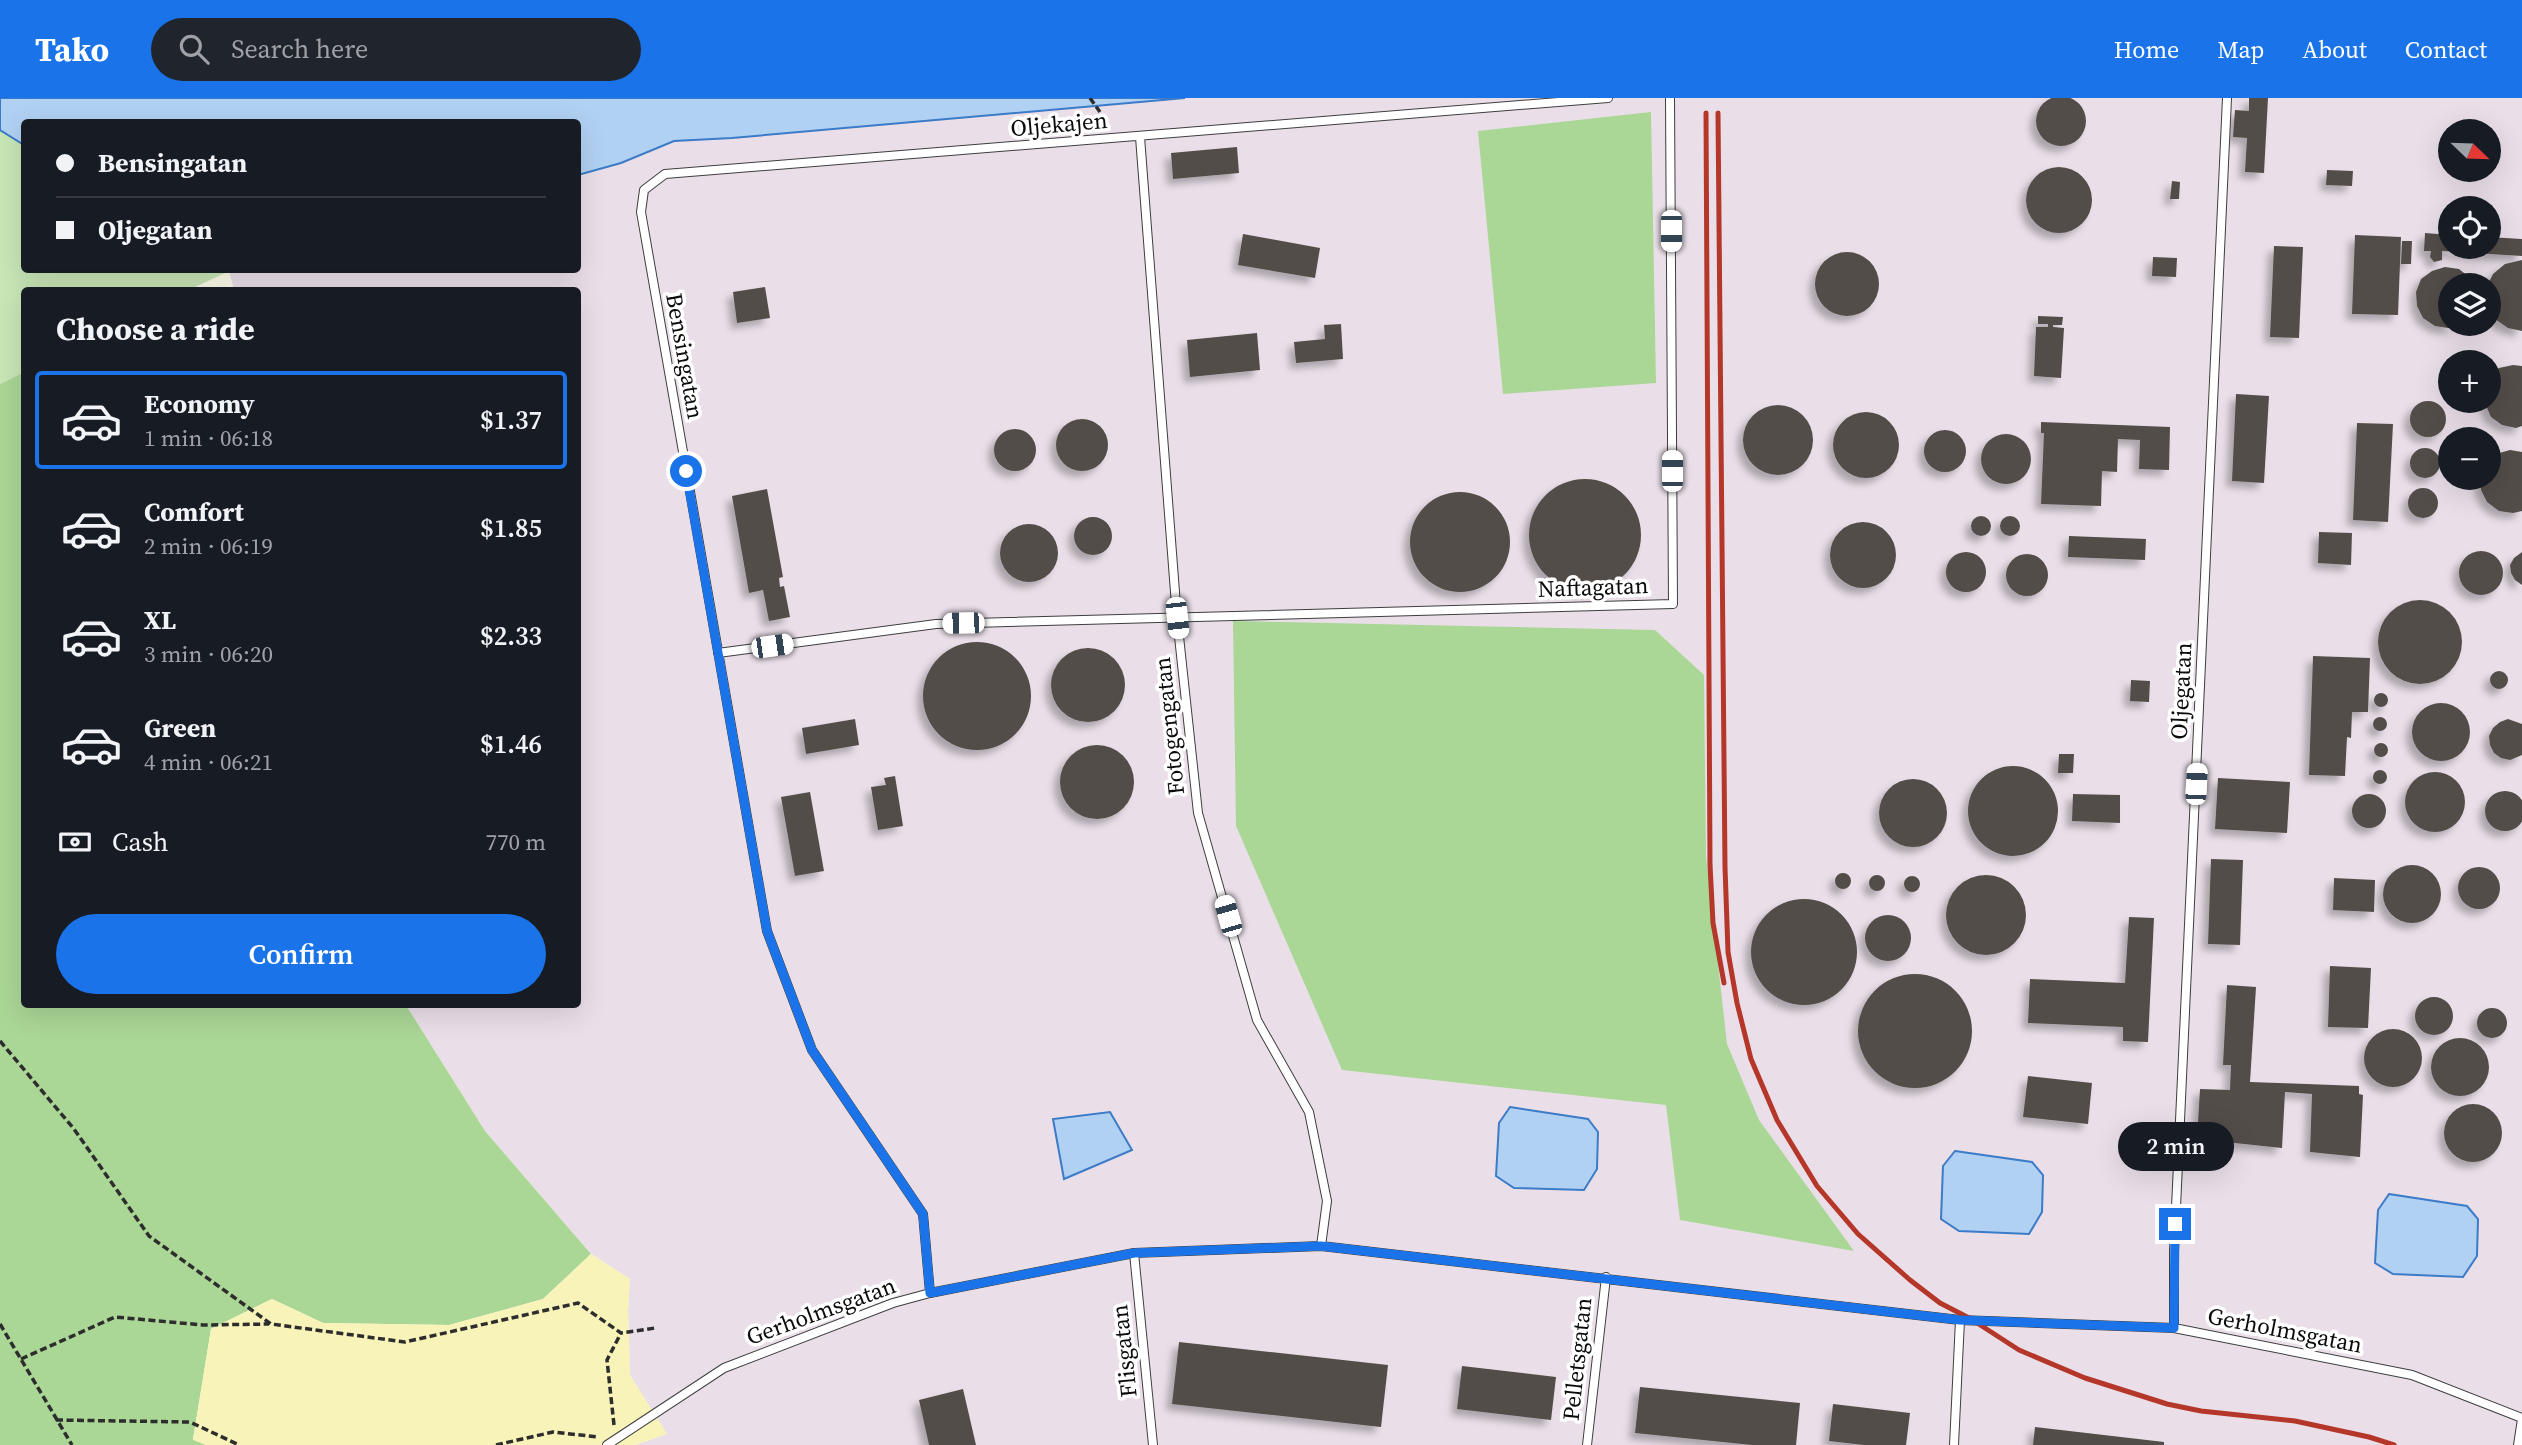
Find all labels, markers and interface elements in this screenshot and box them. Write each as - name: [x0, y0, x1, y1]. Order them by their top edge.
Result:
- search box: [151, 18, 641, 81]
- text: Tako: [35, 27, 109, 72]
- icon: search: [175, 30, 213, 68]
- text: Search here: [231, 31, 368, 67]
- text: Home: [2114, 33, 2179, 66]
- text: Map: [2217, 33, 2264, 66]
- text: About: [2302, 33, 2367, 66]
- text: Contact: [2405, 33, 2487, 66]
- street label: Oljekajen: [1009, 104, 1109, 144]
- north arrow: [2438, 119, 2501, 182]
- map controls: [2438, 119, 2501, 490]
- text: Bensingatan: [98, 145, 247, 181]
- button: locate: [2438, 196, 2501, 259]
- car: [1661, 210, 1682, 252]
- text: Oljegatan: [98, 212, 213, 248]
- button: layers: [2438, 273, 2501, 336]
- street label: Bensingatan: [658, 291, 712, 421]
- text: Choose a ride: [56, 307, 255, 351]
- button: +: [2438, 350, 2501, 413]
- text: Economy: [144, 386, 255, 422]
- icon: car: [60, 389, 123, 452]
- text: $1.37: [480, 402, 542, 438]
- text: 1 min · 06:18: [144, 422, 273, 454]
- button: −: [2438, 427, 2501, 490]
- car: [1662, 450, 1683, 492]
- route start: [670, 455, 702, 487]
- text: Comfort: [144, 494, 244, 530]
- icon: car: [60, 497, 123, 560]
- text: $1.85: [480, 510, 542, 546]
- text: 2 min · 06:19: [144, 530, 273, 562]
- street label: Naftagatan: [1537, 569, 1649, 605]
- car: [1165, 596, 1190, 640]
- text: XL: [144, 602, 176, 638]
- icon: car: [60, 605, 123, 668]
- car: [942, 612, 985, 634]
- text: $2.33: [480, 618, 542, 654]
- car: [750, 633, 795, 659]
- text: 3 min · 06:20: [144, 638, 273, 670]
- street label: Oljegatan: [2162, 641, 2200, 740]
- street label: Fotogengatan: [1146, 655, 1192, 796]
- text: Green: [144, 710, 216, 746]
- icon: car: [60, 713, 123, 776]
- text: $1.46: [480, 726, 542, 762]
- text: 4 min · 06:21: [144, 746, 273, 778]
- car: [2185, 762, 2208, 806]
- icon: cash: [56, 823, 94, 861]
- text: Cash: [112, 824, 168, 860]
- text: 770 m: [485, 826, 546, 858]
- car: [1213, 893, 1244, 939]
- button: Confirm: [56, 914, 546, 994]
- callout: 2 min: [2117, 1122, 2233, 1172]
- text: 2 min: [2146, 1130, 2206, 1162]
- route end: [2159, 1208, 2191, 1240]
- street label: Gerholmsgatan: [742, 1269, 900, 1353]
- street label: Pelletsgatan: [1555, 1296, 1599, 1422]
- street label: Gerholmsgatan: [2205, 1299, 2365, 1361]
- street label: Flisgatan: [1103, 1303, 1145, 1399]

